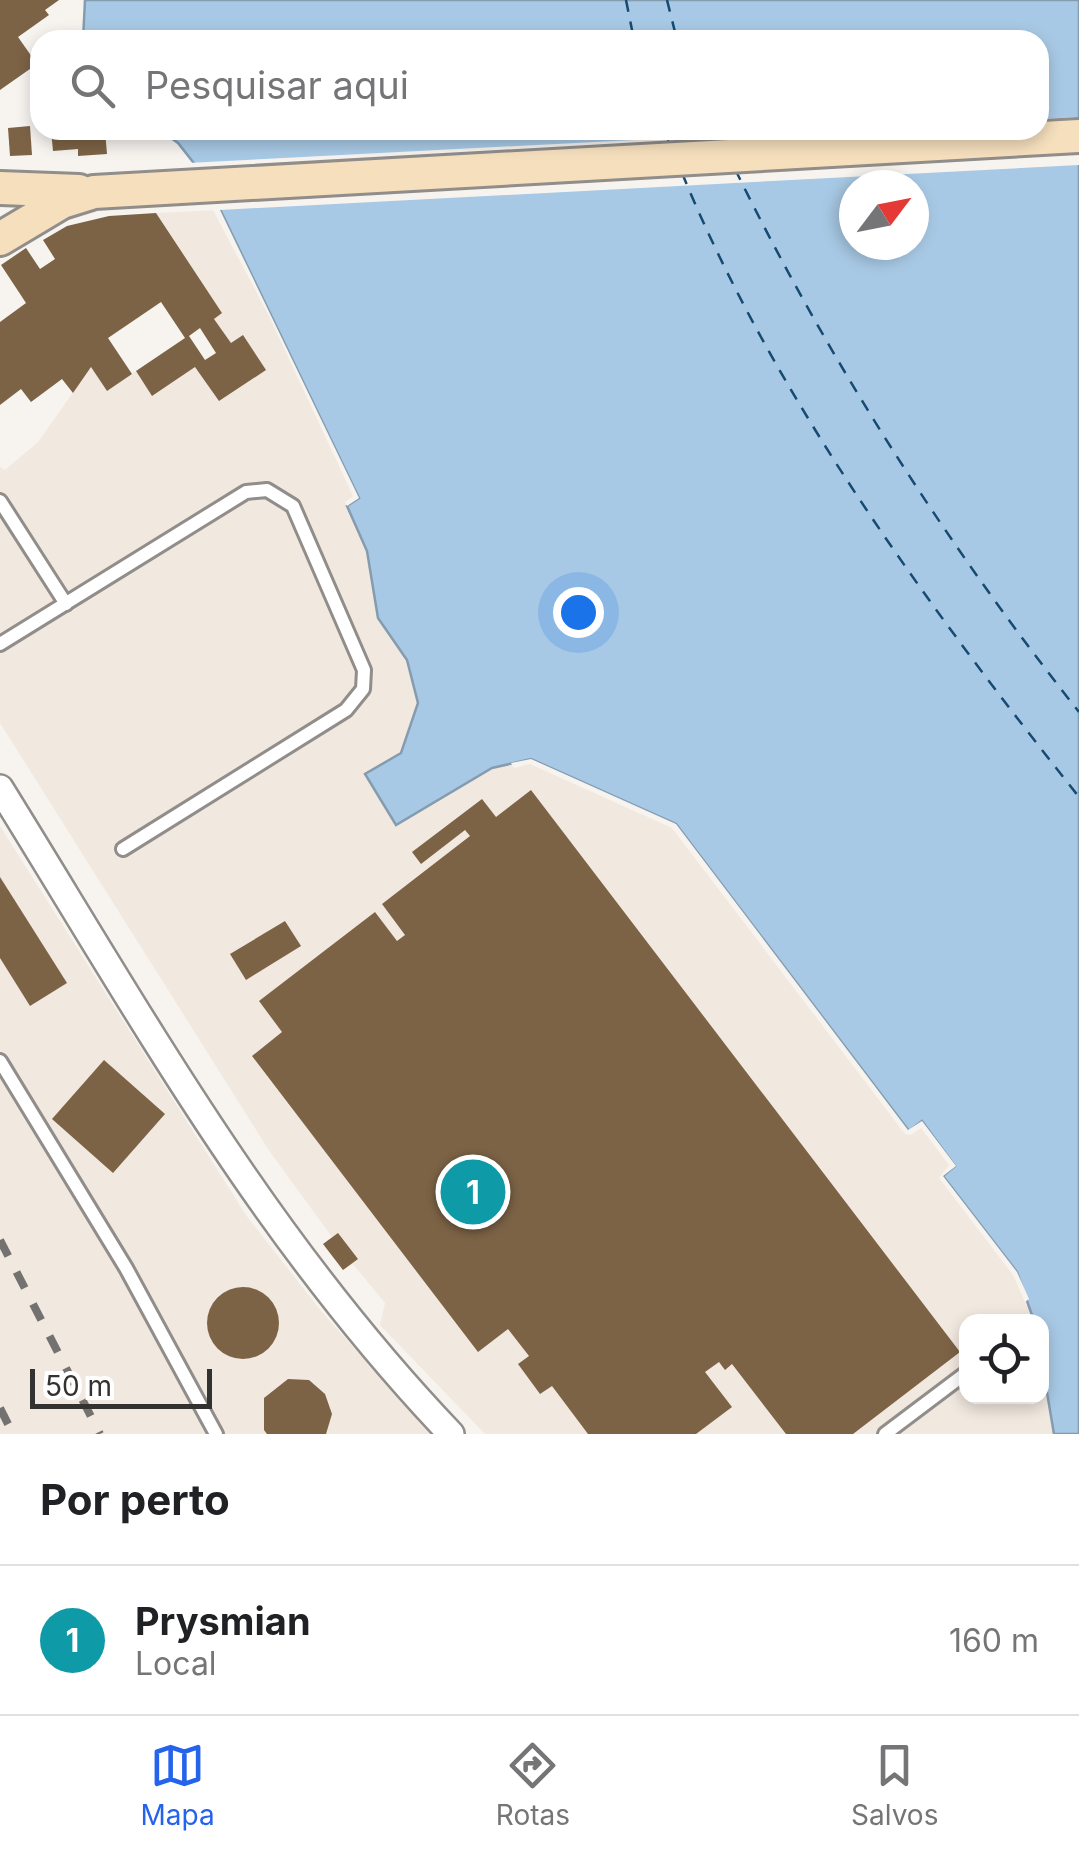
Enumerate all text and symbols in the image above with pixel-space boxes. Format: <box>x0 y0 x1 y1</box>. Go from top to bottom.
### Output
search box <box>30 30 1049 140</box>
icon: search <box>65 58 120 113</box>
text: Pesquisar aqui <box>145 62 409 108</box>
north arrow <box>839 170 929 260</box>
your location <box>553 587 604 638</box>
pin: 1 <box>440 1154 506 1230</box>
map controls <box>959 1314 1049 1404</box>
button: locate <box>959 1314 1049 1404</box>
scale bar <box>30 1364 212 1408</box>
text: 50 m <box>45 1369 112 1403</box>
text: Por perto <box>40 1474 230 1525</box>
text: Prysmian <box>135 1598 311 1644</box>
text: 1 <box>66 1621 79 1660</box>
text: 160 m <box>949 1621 1039 1660</box>
text: Local <box>135 1644 217 1683</box>
tab: Mapa <box>141 1738 215 1832</box>
tab: Rotas <box>496 1738 570 1832</box>
tab: Salvos <box>851 1738 938 1832</box>

